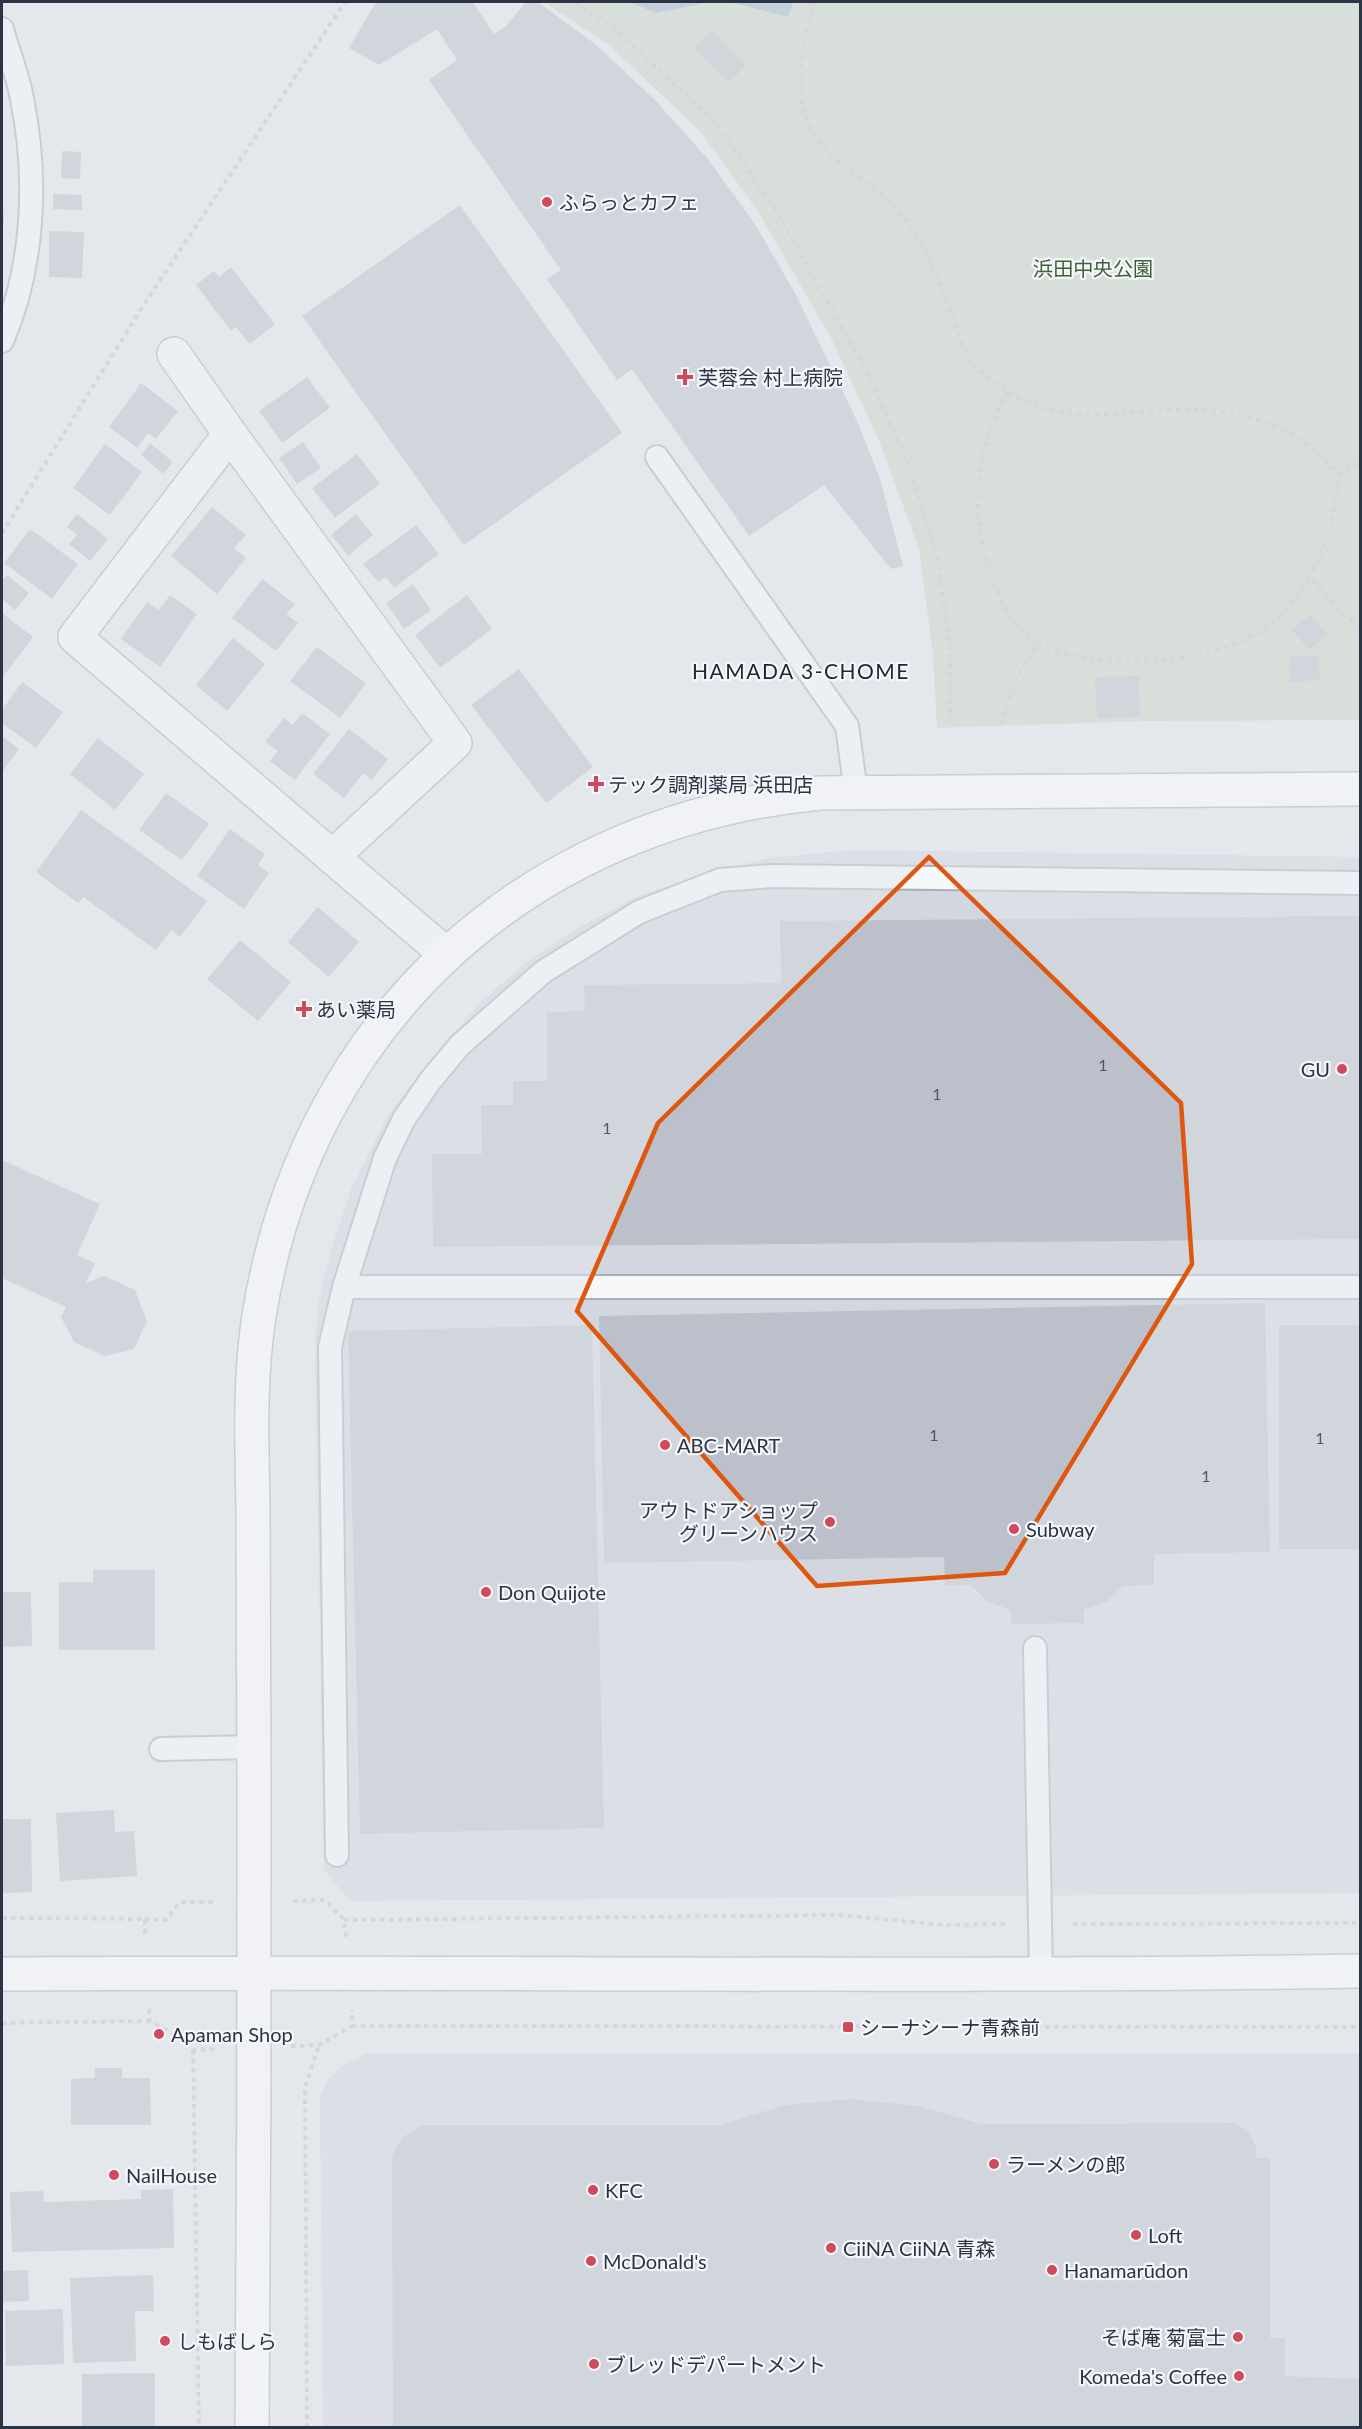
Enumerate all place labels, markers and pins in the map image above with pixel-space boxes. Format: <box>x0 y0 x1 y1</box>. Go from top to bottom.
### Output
place label: ふらっとカフェ <box>559 190 699 214</box>
marker: ふらっとカフェ <box>540 195 554 209</box>
place label: 芙蓉会 村上病院 <box>698 365 843 389</box>
marker: 芙蓉会 村上病院 <box>676 368 694 386</box>
place label: テック調剤薬局 浜田店 <box>608 772 813 796</box>
marker: テック調剤薬局 浜田店 <box>589 777 603 791</box>
place label: あい薬局 <box>316 997 396 1021</box>
marker: あい薬局 <box>297 1002 311 1016</box>
place label: GU <box>1301 1057 1330 1081</box>
marker: GU <box>1335 1062 1349 1076</box>
place label: ABC-MART <box>677 1433 780 1457</box>
marker: ABC-MART <box>658 1438 672 1452</box>
place label: アウトドアショップ グリーンハウス <box>639 1498 818 1545</box>
marker: アウトドアショップ グリーンハウス <box>823 1515 837 1529</box>
place label: Subway <box>1026 1517 1095 1541</box>
marker: Subway <box>1007 1522 1021 1536</box>
place label: Don Quijote <box>498 1580 606 1604</box>
marker: Don Quijote <box>479 1585 493 1599</box>
place label: シーナシーナ青森前 <box>860 2015 1040 2039</box>
marker: シーナシーナ青森前 <box>841 2020 855 2034</box>
place label: Apaman Shop <box>171 2022 293 2046</box>
marker: Apaman Shop <box>152 2027 166 2041</box>
place label: ラーメンの郎 <box>1006 2152 1125 2176</box>
marker: ラーメンの郎 <box>987 2157 1001 2171</box>
place label: NailHouse <box>126 2163 217 2187</box>
marker: NailHouse <box>107 2168 121 2182</box>
place label: KFC <box>605 2178 643 2202</box>
marker: KFC <box>586 2183 600 2197</box>
place label: Loft <box>1148 2223 1183 2247</box>
marker: Loft <box>1129 2228 1143 2242</box>
place label: CiiNA CiiNA 青森 <box>843 2236 995 2260</box>
marker: CiiNA CiiNA 青森 <box>824 2241 838 2255</box>
place label: McDonald's <box>603 2249 707 2273</box>
marker: McDonald's <box>584 2254 598 2268</box>
place label: Hanamarūdon <box>1064 2258 1189 2282</box>
marker: Hanamarūdon <box>1045 2263 1059 2277</box>
place label: そば庵 菊富士 <box>1101 2325 1226 2349</box>
place label: しもばしら <box>177 2329 277 2353</box>
marker: そば庵 菊富士 <box>1231 2330 1245 2344</box>
marker: しもばしら <box>158 2334 172 2348</box>
place label: ブレッドデパートメント <box>606 2352 826 2376</box>
marker: ブレッドデパートメント <box>587 2357 601 2371</box>
place label: Komeda's Coffee <box>1079 2364 1227 2388</box>
marker: Komeda's Coffee <box>1232 2369 1246 2383</box>

